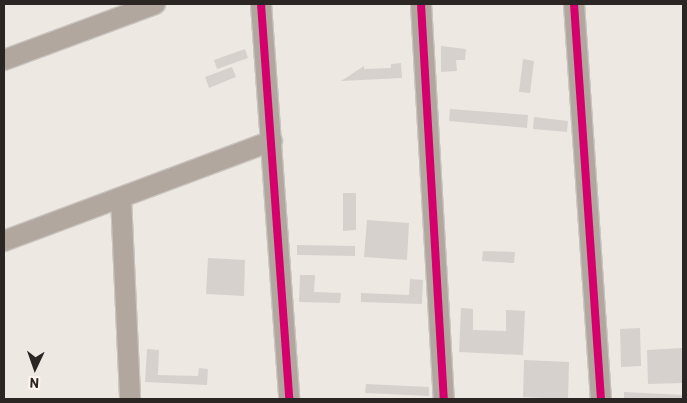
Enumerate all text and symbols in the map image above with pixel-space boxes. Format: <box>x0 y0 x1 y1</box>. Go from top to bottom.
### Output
north arrow <box>10 343 60 393</box>
text: N <box>29 375 39 392</box>

